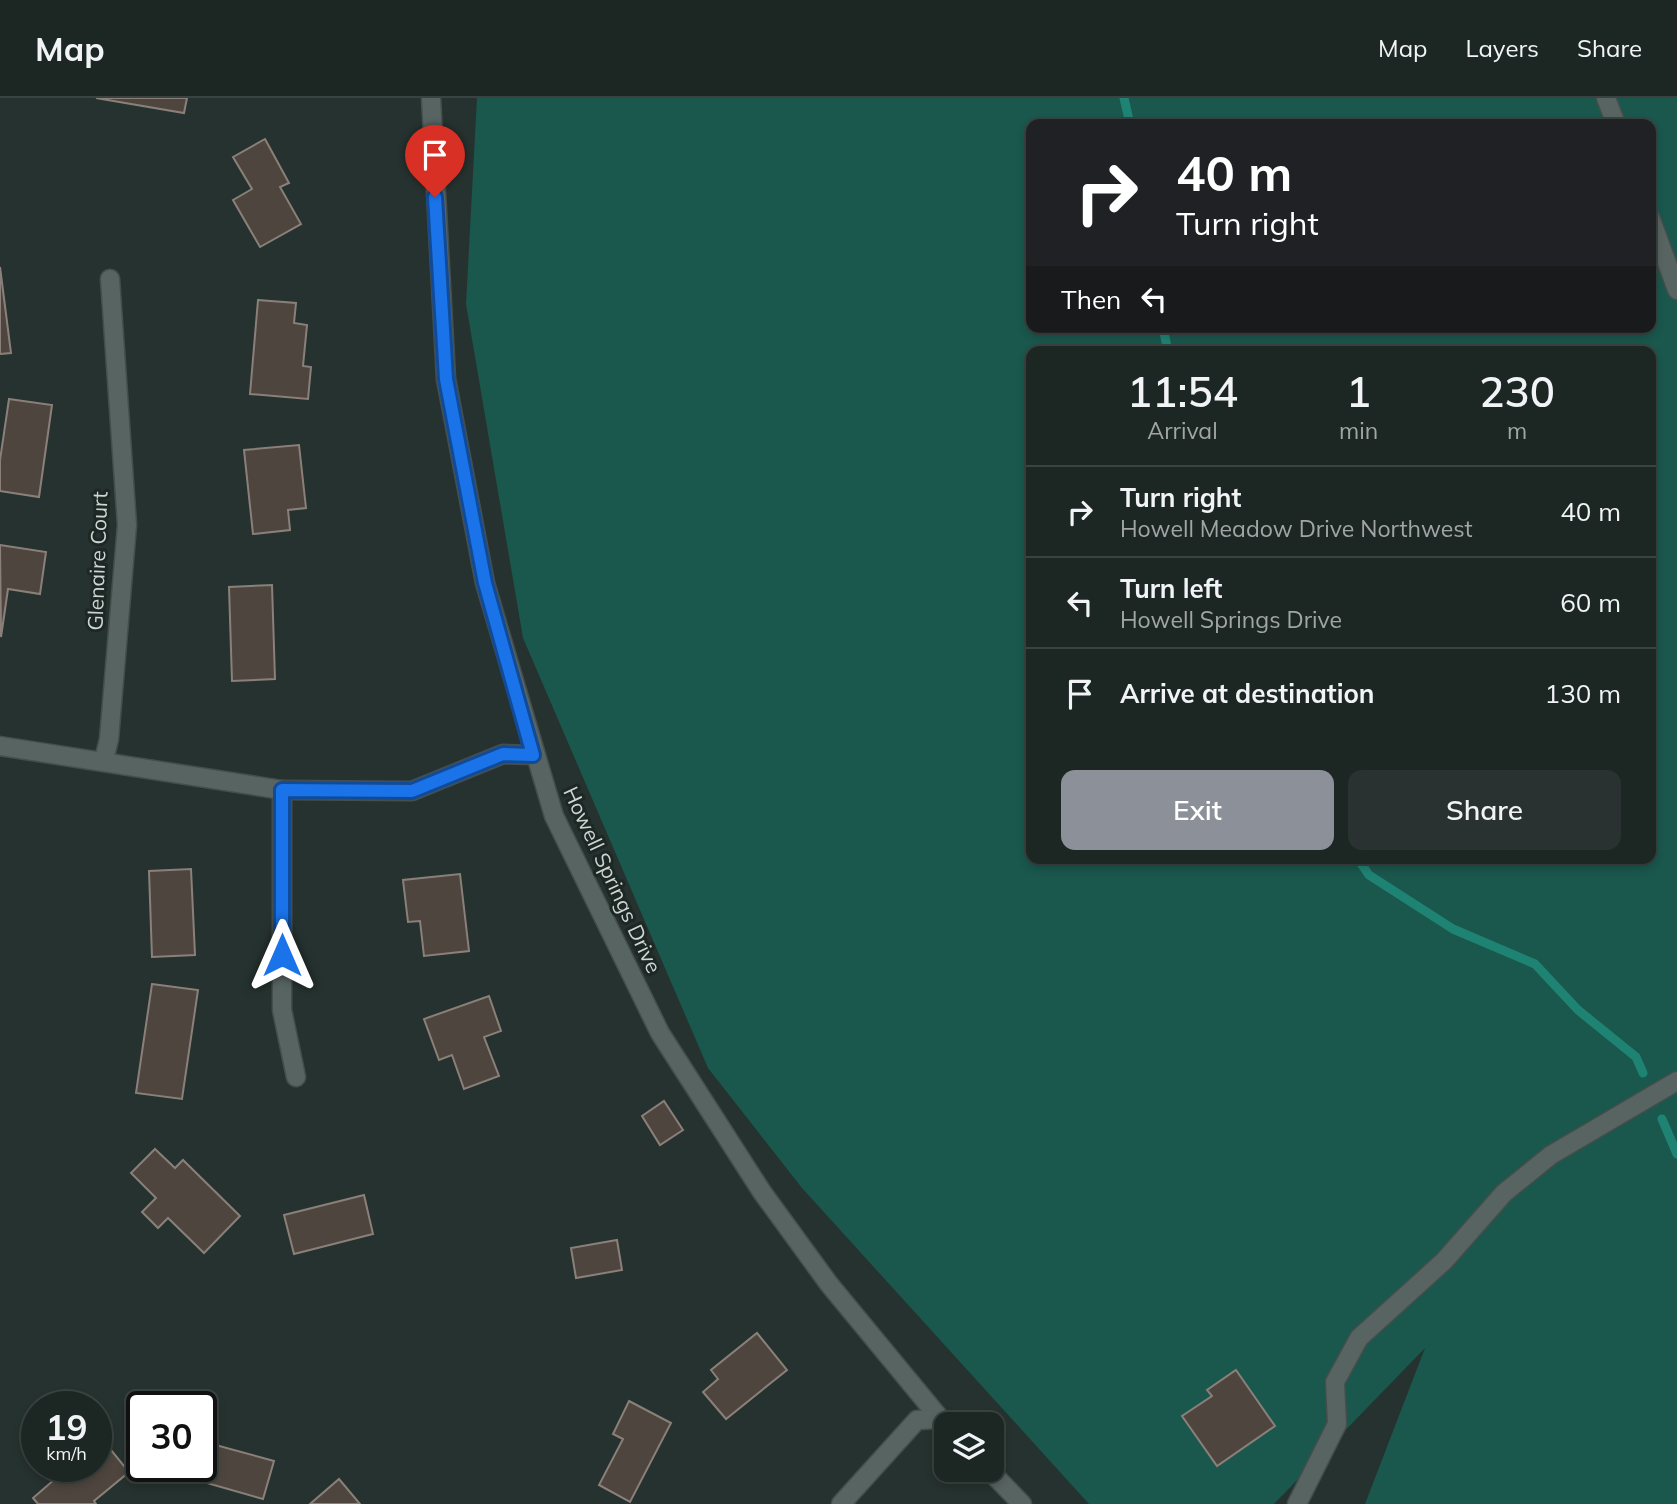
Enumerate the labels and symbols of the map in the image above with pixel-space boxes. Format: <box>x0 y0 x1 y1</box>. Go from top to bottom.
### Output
pin <box>405 125 465 197</box>
street label: Glenaire Court <box>82 491 112 631</box>
street label: Howell Springs Drive <box>558 782 668 977</box>
position arrow <box>245 918 319 992</box>
speed limit sign: 30 <box>126 1391 217 1482</box>

